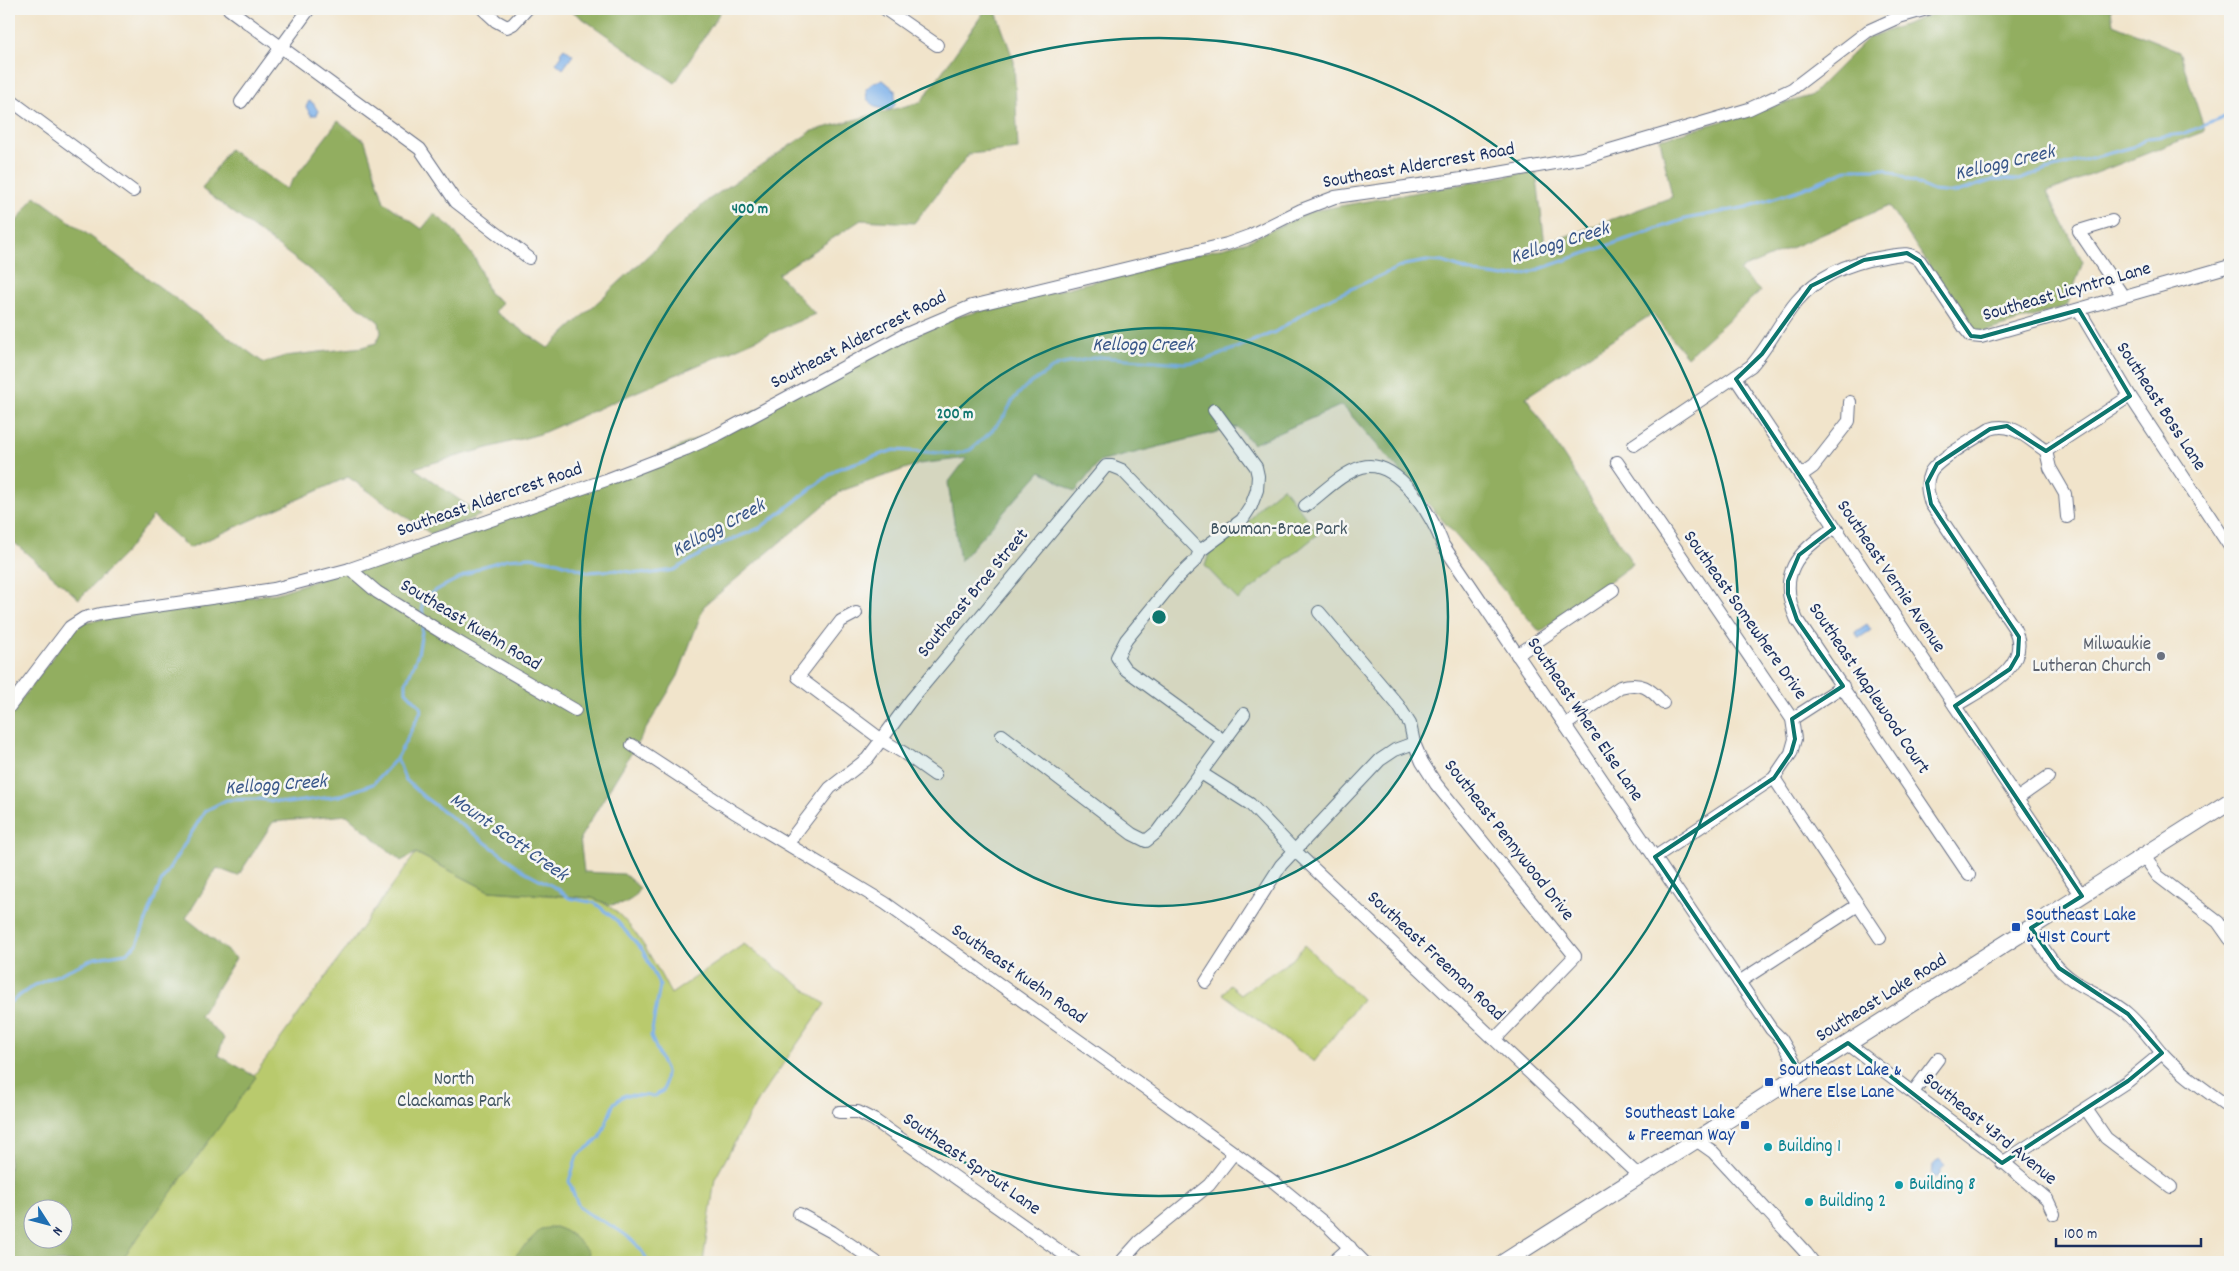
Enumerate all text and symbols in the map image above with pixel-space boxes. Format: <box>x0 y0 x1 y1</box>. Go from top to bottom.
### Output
street label: Southeast Aldercrest Road <box>1321 137 1517 197</box>
water label: Kellogg Creek <box>1952 139 2059 189</box>
text: 400 m <box>732 199 768 221</box>
water label: Kellogg Creek <box>1507 215 1614 272</box>
street label: Southeast Licyntra Lane <box>1980 256 2154 330</box>
street label: Southeast Aldercrest Road <box>766 285 952 397</box>
water label: Kellogg Creek <box>1092 332 1196 360</box>
street label: Southeast Boss Lane <box>2108 337 2212 477</box>
text: 200 m <box>937 404 973 426</box>
street label: Southeast Aldercrest Road <box>394 457 586 545</box>
water label: Kellogg Creek <box>668 492 772 565</box>
street label: Southeast Vernie Avenue <box>1829 495 1951 659</box>
park label: Bowman-Brae Park <box>1211 517 1348 544</box>
street label: Southeast Brae Street <box>912 524 1036 664</box>
street label: Southeast Somewhere Drive <box>1675 526 1813 706</box>
street label: Southeast Kuehn Road <box>394 573 546 679</box>
street label: Southeast Maplewood Court <box>1800 598 1936 780</box>
centre of rings <box>1150 608 1168 626</box>
place label: Milwaukie Lutheran Church <box>2032 632 2151 681</box>
street label: Southeast Where Else Lane <box>1519 633 1649 807</box>
marker: Milwaukie Lutheran Church <box>2155 650 2167 662</box>
street label: Southeast Pennywood Drive <box>1436 754 1580 928</box>
water label: Kellogg Creek <box>224 768 329 804</box>
water label: Mount Scott Creek <box>443 787 574 890</box>
street label: Southeast Freeman Road <box>1360 886 1510 1028</box>
place label: Southeast Lake & 41st Court <box>2026 903 2136 952</box>
street label: Southeast Kuehn Road <box>945 918 1091 1032</box>
marker: Southeast Lake & 41st Court <box>2010 921 2022 933</box>
street label: Southeast Lake Road <box>1811 948 1953 1050</box>
place label: Southeast Lake & Where Else Lane <box>1779 1058 1902 1107</box>
park label: North Clackamas Park <box>397 1067 511 1116</box>
street label: Southeast 43rd Avenue <box>1916 1067 2062 1193</box>
marker: Southeast Lake & Where Else Lane <box>1763 1076 1775 1088</box>
place label: Southeast Lake & Freeman Way <box>1625 1101 1735 1150</box>
street label: Southeast Sprout Lane <box>896 1107 1046 1223</box>
marker: Southeast Lake & Freeman Way <box>1739 1119 1751 1131</box>
place label: Building 1 <box>1778 1134 1841 1161</box>
marker: Building 1 <box>1762 1141 1774 1153</box>
place label: Building 8 <box>1909 1172 1976 1199</box>
marker: Building 8 <box>1893 1179 1905 1191</box>
place label: Building 2 <box>1819 1189 1886 1216</box>
marker: Building 2 <box>1803 1196 1815 1208</box>
north arrow <box>22 1198 72 1248</box>
scale bar <box>2056 1216 2202 1248</box>
text: N <box>47 1222 67 1239</box>
text: 100 m <box>2064 1224 2097 1246</box>

